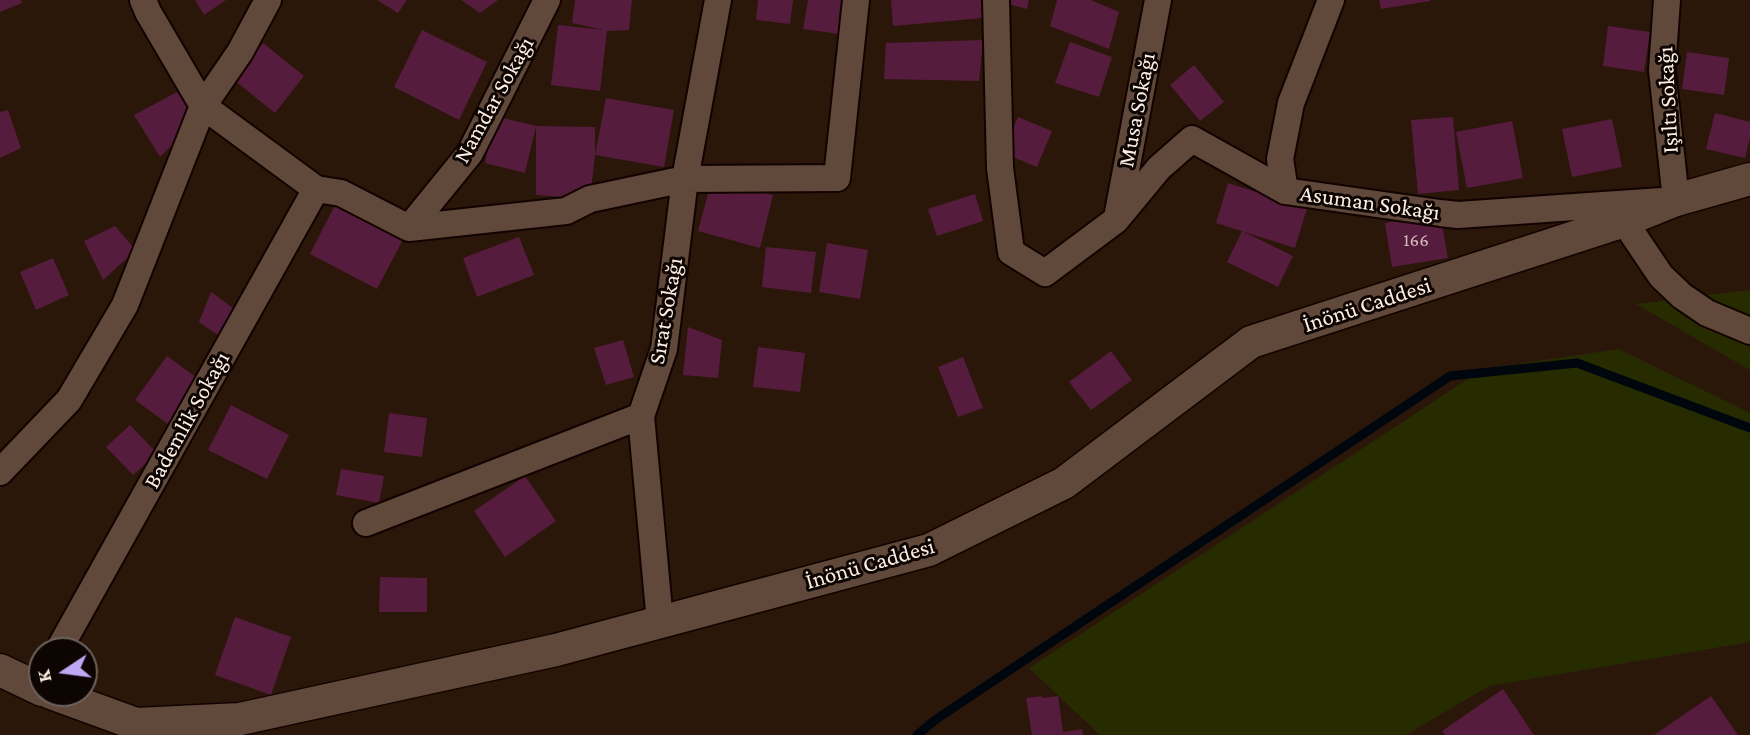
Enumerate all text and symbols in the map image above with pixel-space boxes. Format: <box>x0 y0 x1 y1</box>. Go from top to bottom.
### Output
street label: Namdar Sokağı <box>448 32 540 168</box>
street label: Işıltı Sokağı <box>1651 46 1685 154</box>
street label: Musa Sokağı <box>1112 50 1162 170</box>
street label: Asuman Sokağı <box>1298 180 1442 226</box>
house number: 166 <box>1403 229 1429 251</box>
street label: Sırat Sokağı <box>643 255 689 367</box>
street label: İnönü Caddesi <box>1299 271 1435 339</box>
street label: Bademlik Sokağı <box>138 347 236 493</box>
street label: İnönü Caddesi <box>802 532 938 596</box>
north arrow <box>28 637 98 707</box>
text: K <box>32 668 56 685</box>

